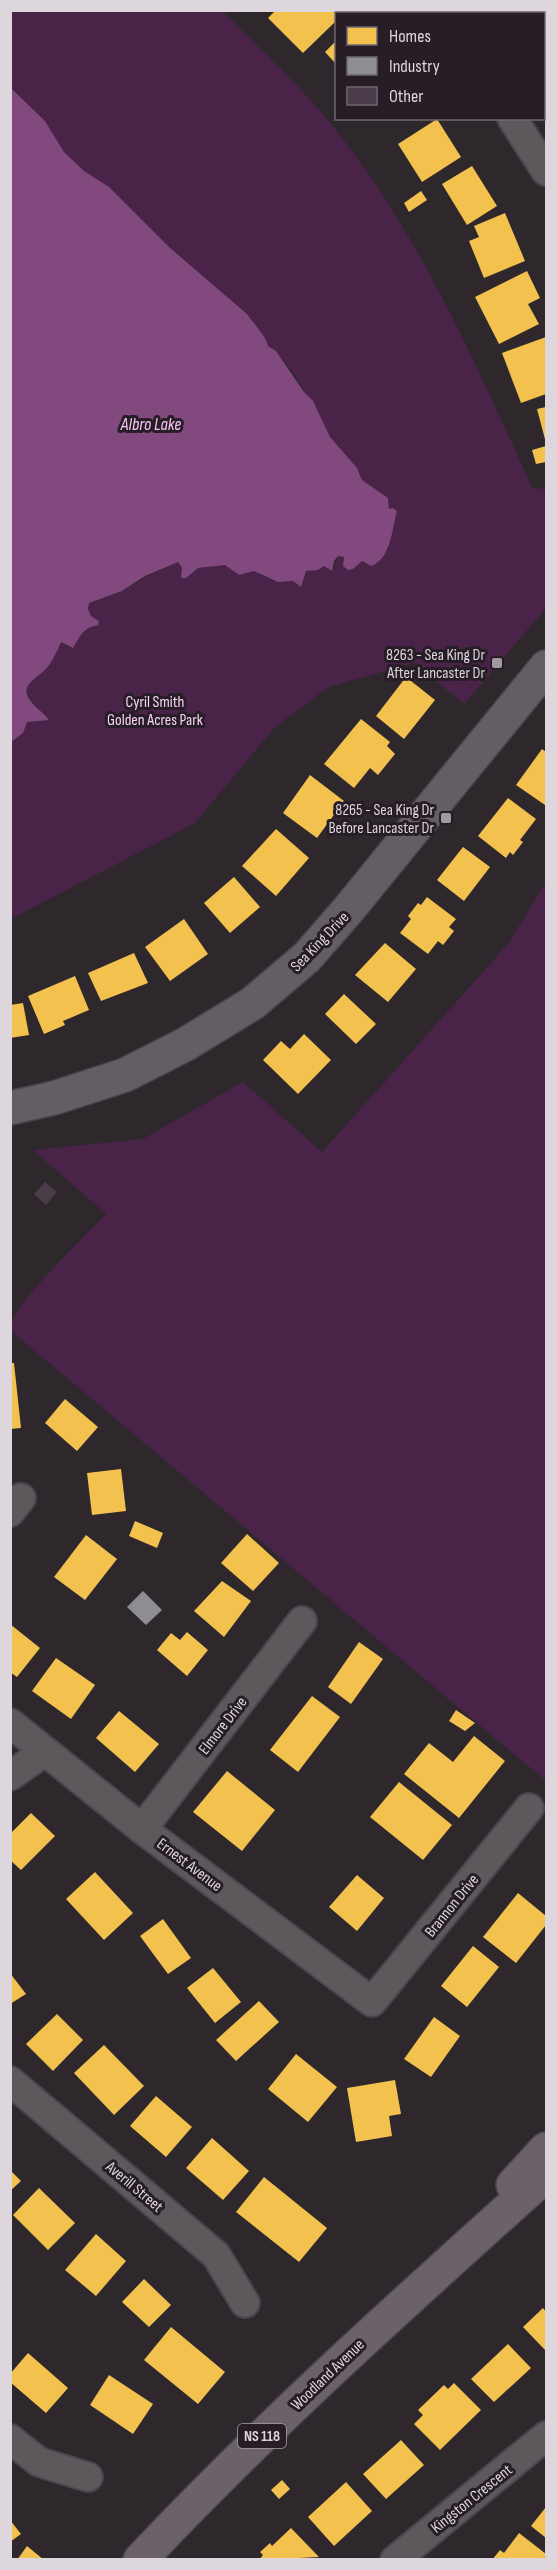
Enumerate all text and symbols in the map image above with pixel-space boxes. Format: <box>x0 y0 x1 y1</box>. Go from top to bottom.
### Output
legend <box>335 12 545 120</box>
text: Homes <box>389 26 431 47</box>
text: Industry <box>389 56 440 77</box>
text: Other <box>389 86 423 107</box>
water label: Albro Lake <box>120 414 181 435</box>
place label: 8263 - Sea King Dr After Lancaster Dr <box>386 646 485 683</box>
marker: 8263 - Sea King Dr After Lancaster Dr <box>490 656 504 670</box>
park label: Cyril Smith Golden Acres Park <box>107 693 203 730</box>
place label: 8265 - Sea King Dr Before Lancaster Dr <box>328 801 434 838</box>
marker: 8265 - Sea King Dr Before Lancaster Dr <box>439 811 453 825</box>
street label: Sea King Drive <box>287 908 353 976</box>
street label: Elmore Drive <box>195 1693 252 1758</box>
street label: Ernest Avenue <box>153 1835 225 1896</box>
street label: Brannon Drive <box>421 1871 483 1941</box>
street label: Averill Street <box>101 2157 167 2217</box>
street label: Woodland Avenue <box>287 2335 369 2415</box>
road number: NS 118 <box>238 2424 286 2448</box>
street label: Kingston Crescent <box>428 2461 516 2538</box>

